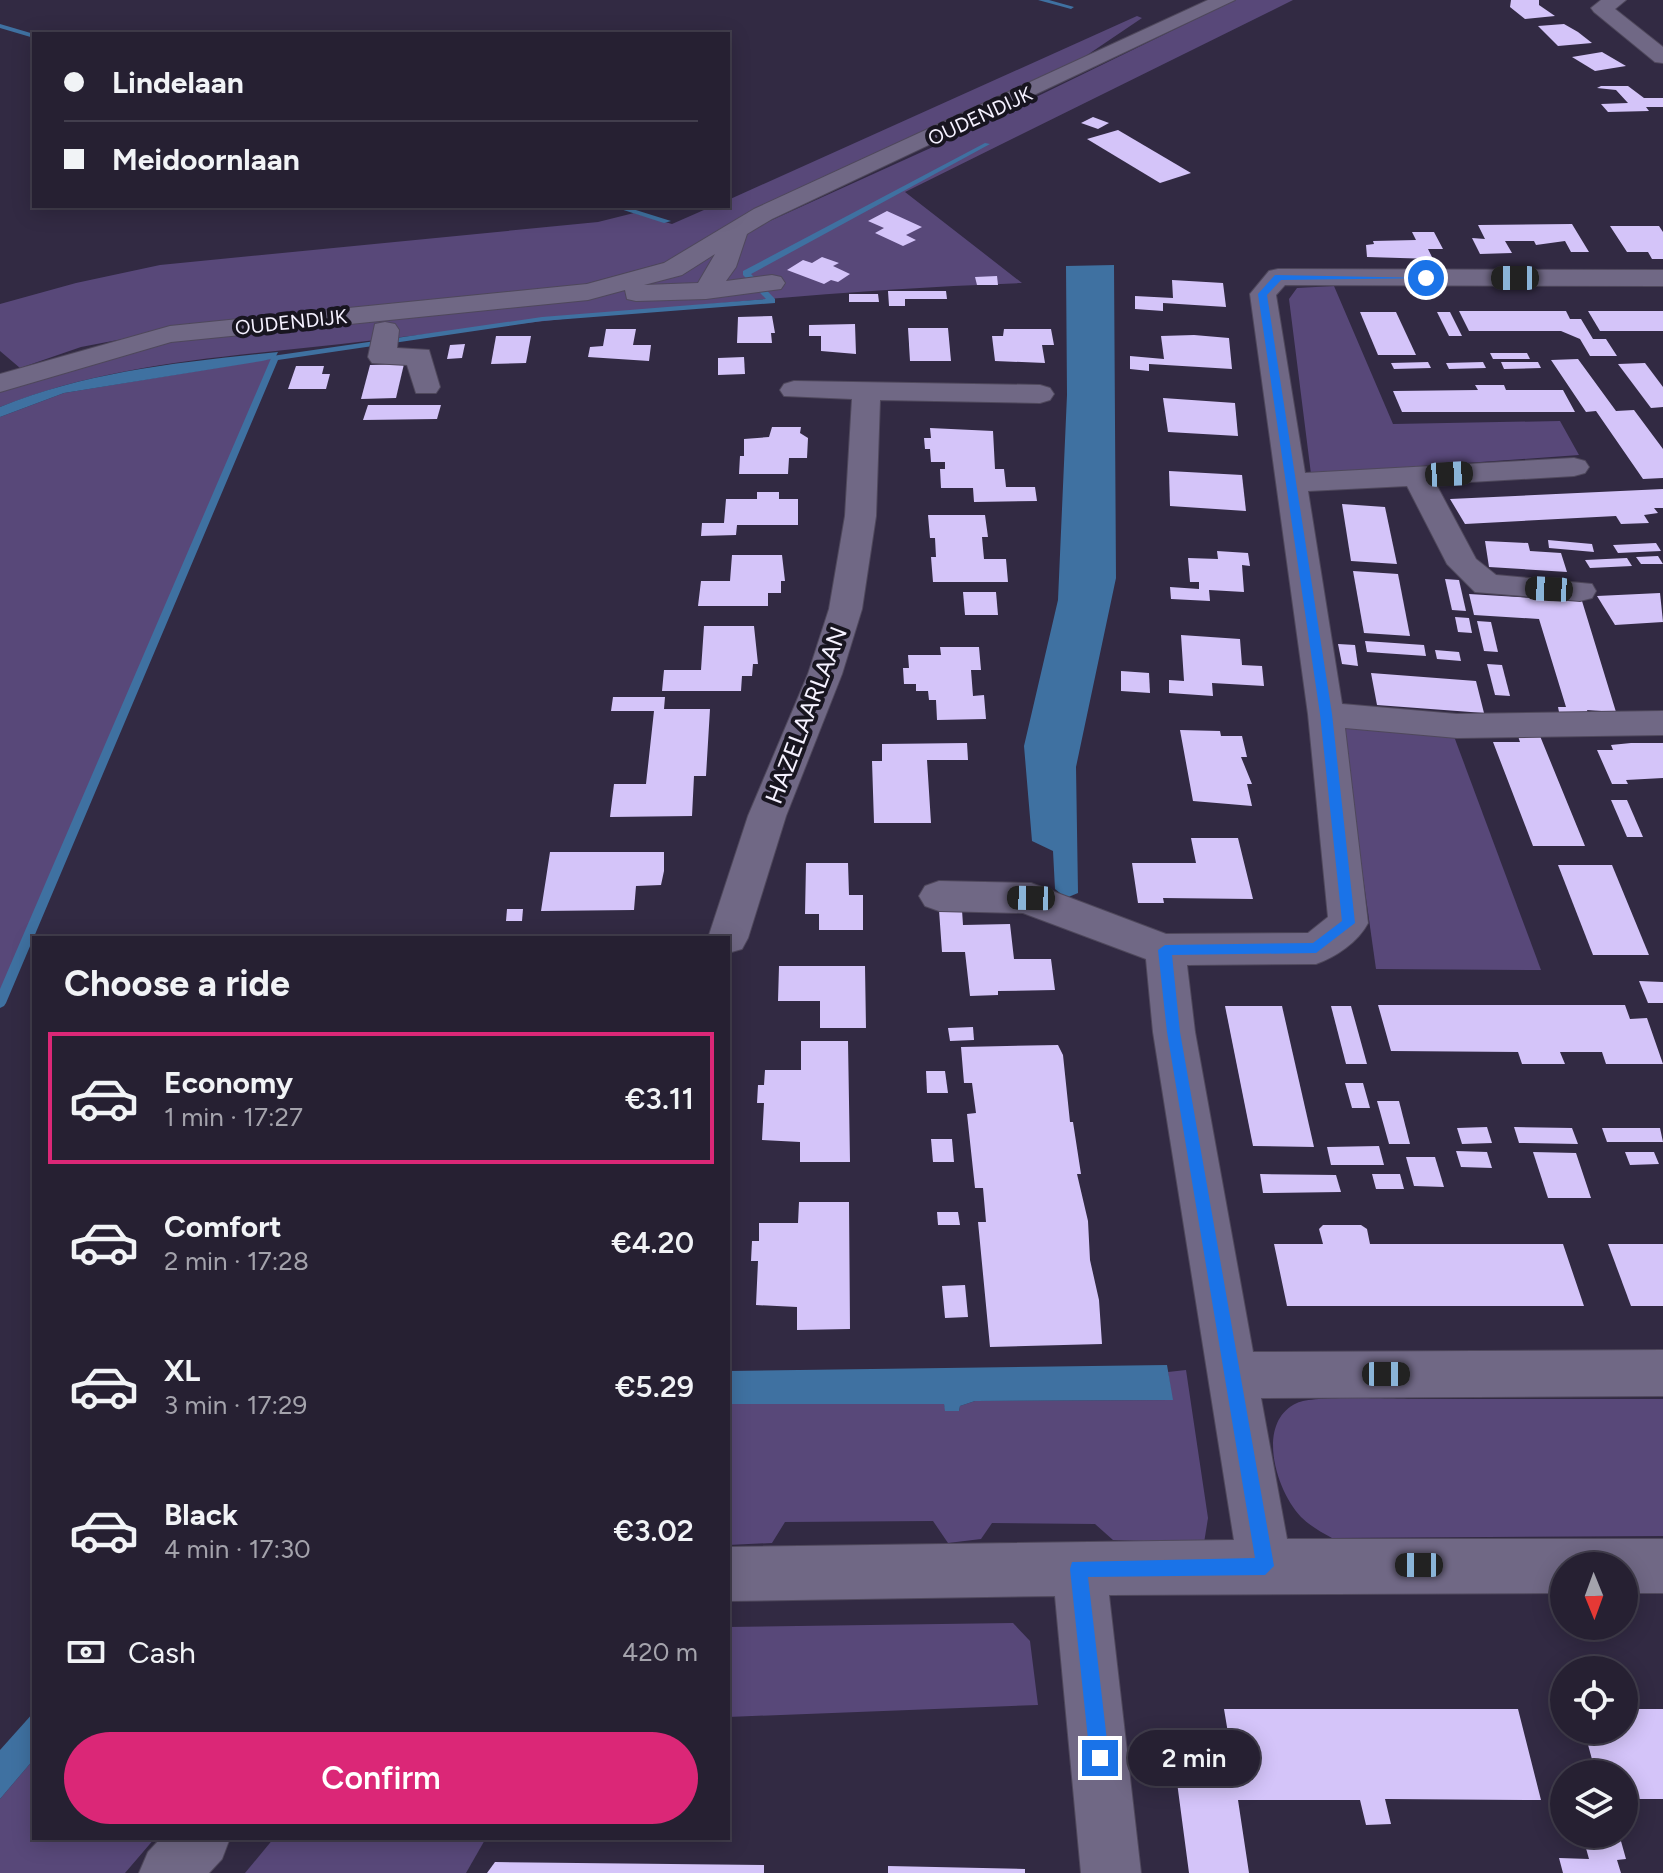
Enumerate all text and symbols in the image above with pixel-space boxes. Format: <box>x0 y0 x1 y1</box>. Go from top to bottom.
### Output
text: Lindelaan <box>112 64 244 101</box>
street label: OUDENDIJK <box>924 81 1037 151</box>
text: Meidoornlaan <box>112 141 300 178</box>
route start <box>1408 260 1444 296</box>
car <box>1491 266 1539 290</box>
street label: OUDENDIJK <box>234 304 349 340</box>
car <box>1424 461 1474 487</box>
car <box>1524 576 1574 602</box>
street label: HAZELAARLAAN <box>759 622 853 808</box>
car <box>1007 886 1055 910</box>
text: Choose a ride <box>64 962 290 1005</box>
icon: car <box>68 1062 140 1134</box>
text: Economy <box>164 1064 293 1101</box>
text: €3.11 <box>625 1080 694 1117</box>
text: 1 min · 17:27 <box>164 1101 303 1133</box>
icon: car <box>68 1206 140 1278</box>
text: Comfort <box>164 1208 282 1245</box>
text: €4.20 <box>611 1224 694 1261</box>
text: 2 min · 17:28 <box>164 1245 309 1277</box>
icon: car <box>68 1350 140 1422</box>
text: XL <box>164 1352 200 1389</box>
car <box>1362 1362 1410 1386</box>
text: €5.29 <box>615 1368 694 1405</box>
text: 3 min · 17:29 <box>164 1389 307 1421</box>
icon: car <box>68 1494 140 1566</box>
text: Black <box>164 1496 238 1533</box>
text: €3.02 <box>614 1512 694 1549</box>
text: 4 min · 17:30 <box>164 1533 311 1565</box>
north arrow <box>1550 1552 1638 1640</box>
map controls <box>1550 1552 1638 1848</box>
car <box>1395 1553 1443 1577</box>
icon: cash <box>64 1630 108 1674</box>
text: Cash <box>128 1634 196 1671</box>
text: 420 m <box>622 1636 698 1668</box>
button: locate <box>1550 1656 1638 1744</box>
callout: 2 min <box>1128 1730 1260 1786</box>
button: Confirm <box>64 1732 698 1824</box>
route end <box>1082 1740 1118 1776</box>
text: 2 min <box>1162 1742 1226 1774</box>
button: layers <box>1550 1760 1638 1848</box>

